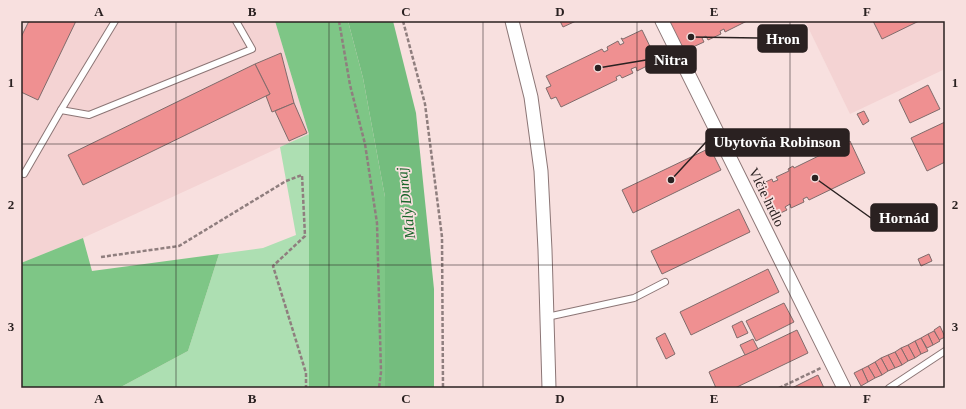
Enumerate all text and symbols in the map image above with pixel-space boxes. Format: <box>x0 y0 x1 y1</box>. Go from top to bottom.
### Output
text: A <box>94 4 104 19</box>
text: B <box>248 4 257 19</box>
text: C <box>401 4 411 19</box>
text: D <box>555 4 565 19</box>
text: E <box>710 4 718 19</box>
text: F <box>863 4 871 19</box>
callout: Hron <box>758 25 807 52</box>
text: Hron <box>766 31 801 47</box>
callout: Nitra <box>646 46 696 73</box>
text: Nitra <box>654 52 689 68</box>
text: 1 <box>8 75 14 90</box>
text: 1 <box>952 75 958 90</box>
callout: Ubytovňa Robinson <box>706 129 849 156</box>
text: Ubytovňa Robinson <box>713 134 841 150</box>
street label: Vlčie hrdlo <box>746 165 787 229</box>
water label: Malý Dunaj <box>394 166 418 241</box>
text: 2 <box>8 197 14 212</box>
text: 2 <box>952 197 958 212</box>
callout: Hornád <box>871 204 937 231</box>
text: Hornád <box>879 210 930 226</box>
text: 3 <box>8 319 15 334</box>
text: 3 <box>952 319 959 334</box>
text: A <box>94 391 104 406</box>
text: B <box>248 391 257 406</box>
text: C <box>401 391 411 406</box>
text: D <box>555 391 565 406</box>
text: E <box>710 391 718 406</box>
text: F <box>863 391 871 406</box>

